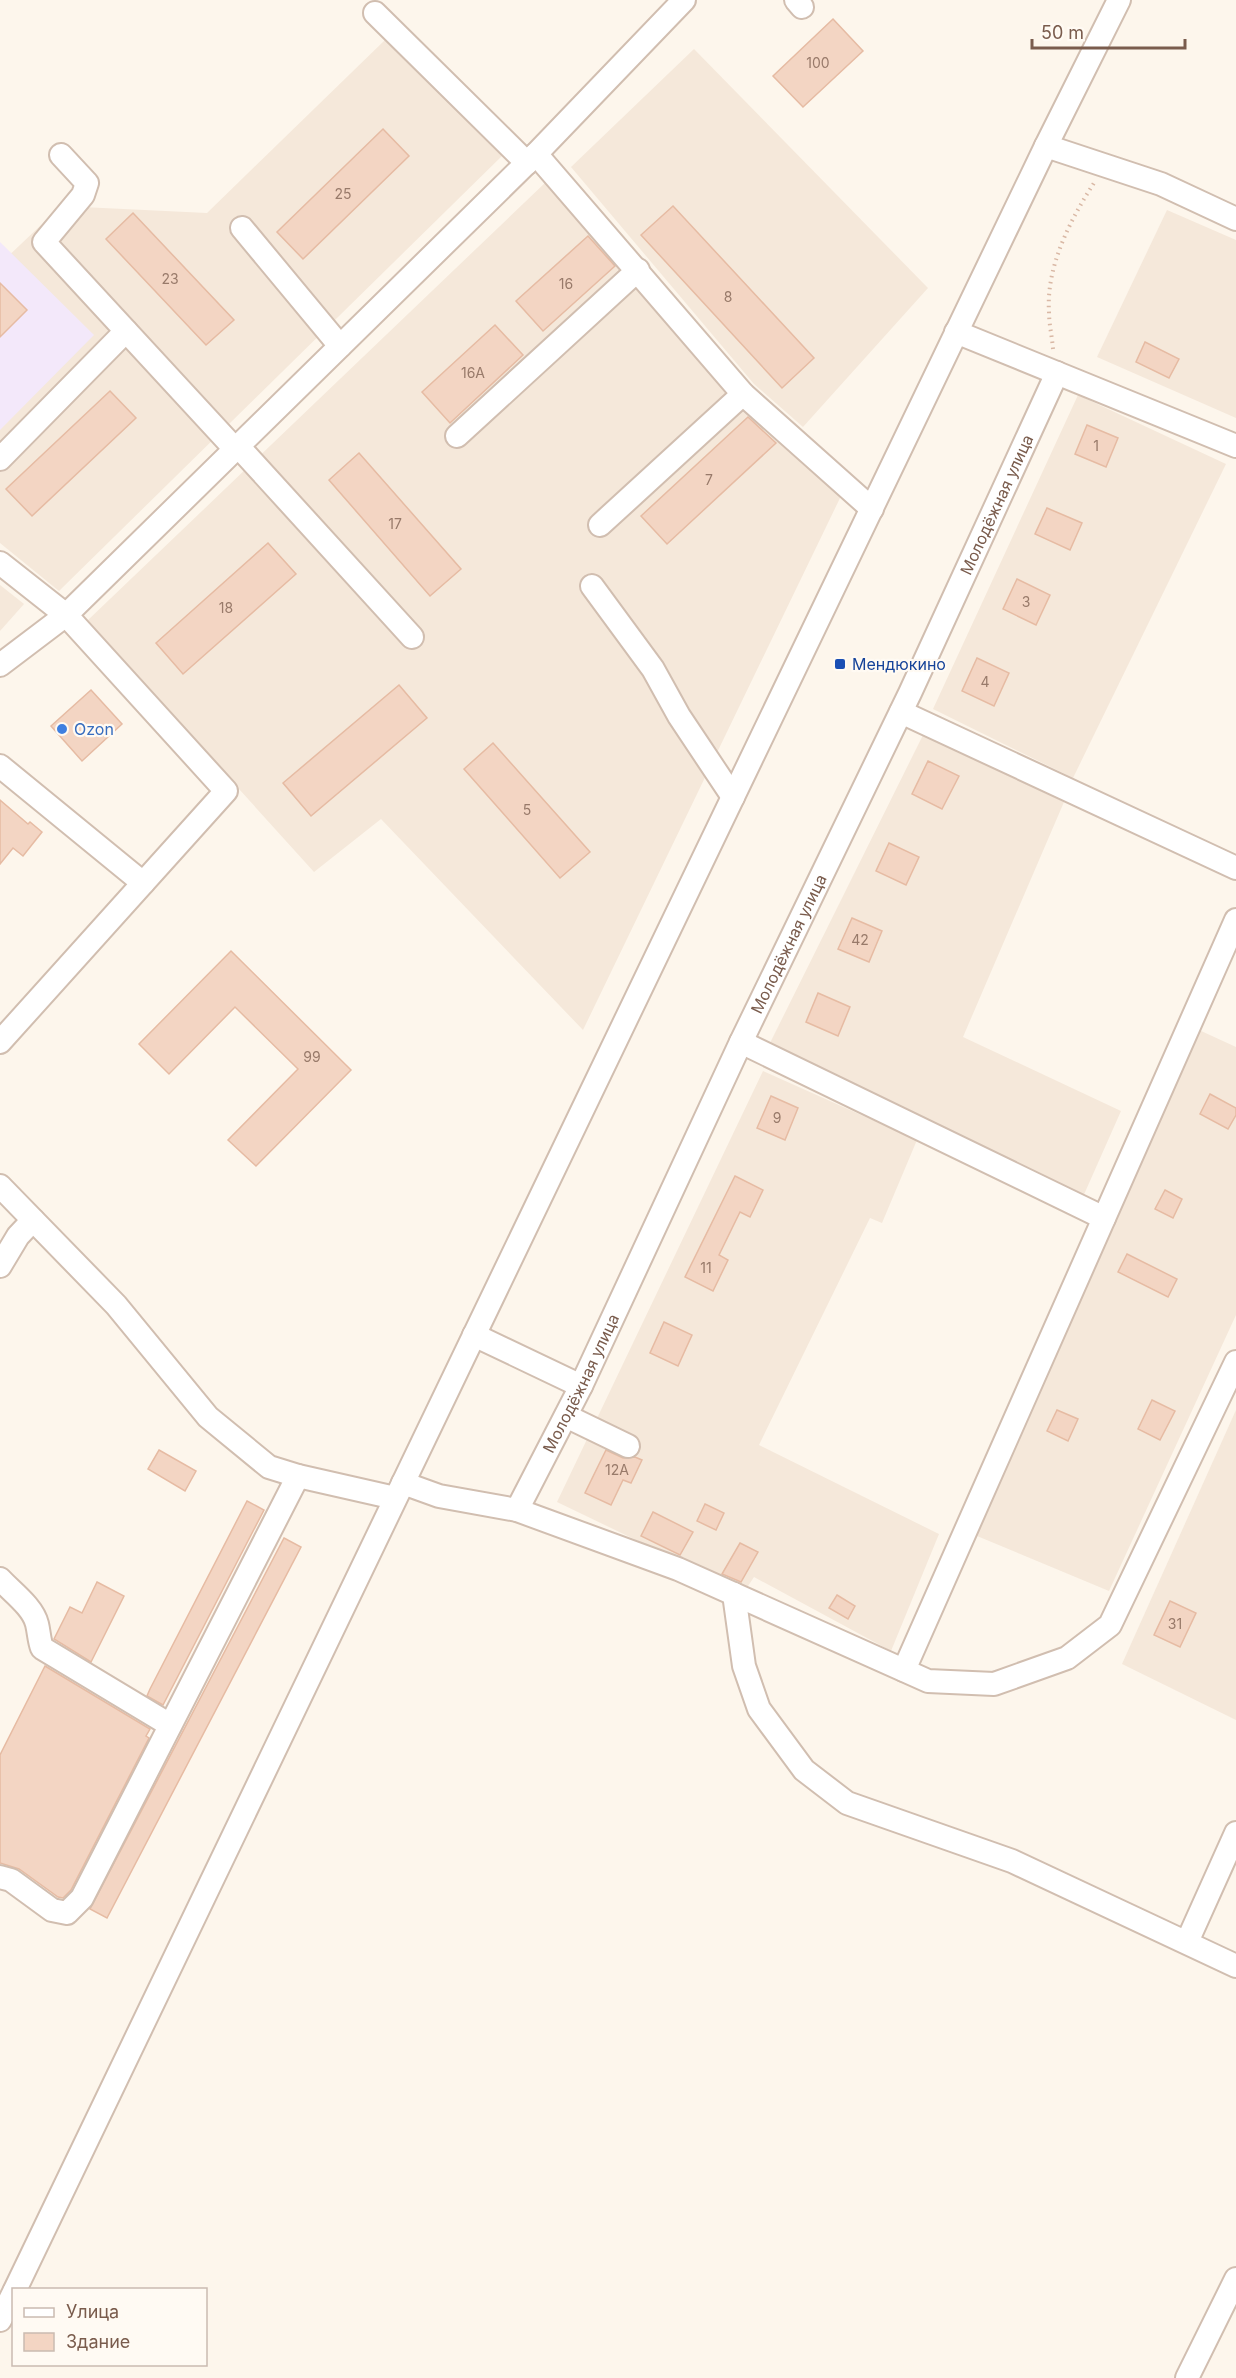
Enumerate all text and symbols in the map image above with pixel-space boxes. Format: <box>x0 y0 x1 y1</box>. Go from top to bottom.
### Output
scale bar <box>1032 12 1185 50</box>
text: 50 m <box>1041 22 1084 43</box>
house number: 100 <box>806 54 830 71</box>
house number: 25 <box>334 185 352 202</box>
house number: 23 <box>161 270 179 287</box>
house number: 16 <box>559 275 573 292</box>
house number: 8 <box>724 288 732 305</box>
house number: 16А <box>461 364 485 381</box>
street label: Молодёжная улица <box>956 431 1037 578</box>
house number: 1 <box>1093 437 1099 454</box>
house number: 7 <box>705 471 713 488</box>
house number: 17 <box>388 515 402 532</box>
house number: 3 <box>1022 593 1030 610</box>
house number: 18 <box>219 599 233 616</box>
place label: Мендюкино <box>852 654 946 674</box>
marker: Мендюкино <box>833 657 847 671</box>
house number: 4 <box>980 673 990 690</box>
place label: Ozon <box>74 719 114 739</box>
marker: Ozon <box>55 722 69 736</box>
house number: 5 <box>523 801 531 818</box>
street label: Молодёжная улица <box>746 871 831 1017</box>
house number: 42 <box>851 931 869 948</box>
house number: 99 <box>303 1048 321 1065</box>
house number: 9 <box>773 1109 781 1126</box>
house number: 11 <box>700 1259 712 1276</box>
street label: Молодёжная улица <box>538 1311 623 1456</box>
house number: 12А <box>605 1461 629 1478</box>
house number: 31 <box>1168 1615 1182 1632</box>
legend <box>12 2288 207 2366</box>
text: Улица <box>66 2301 119 2322</box>
text: Здание <box>66 2331 130 2352</box>

